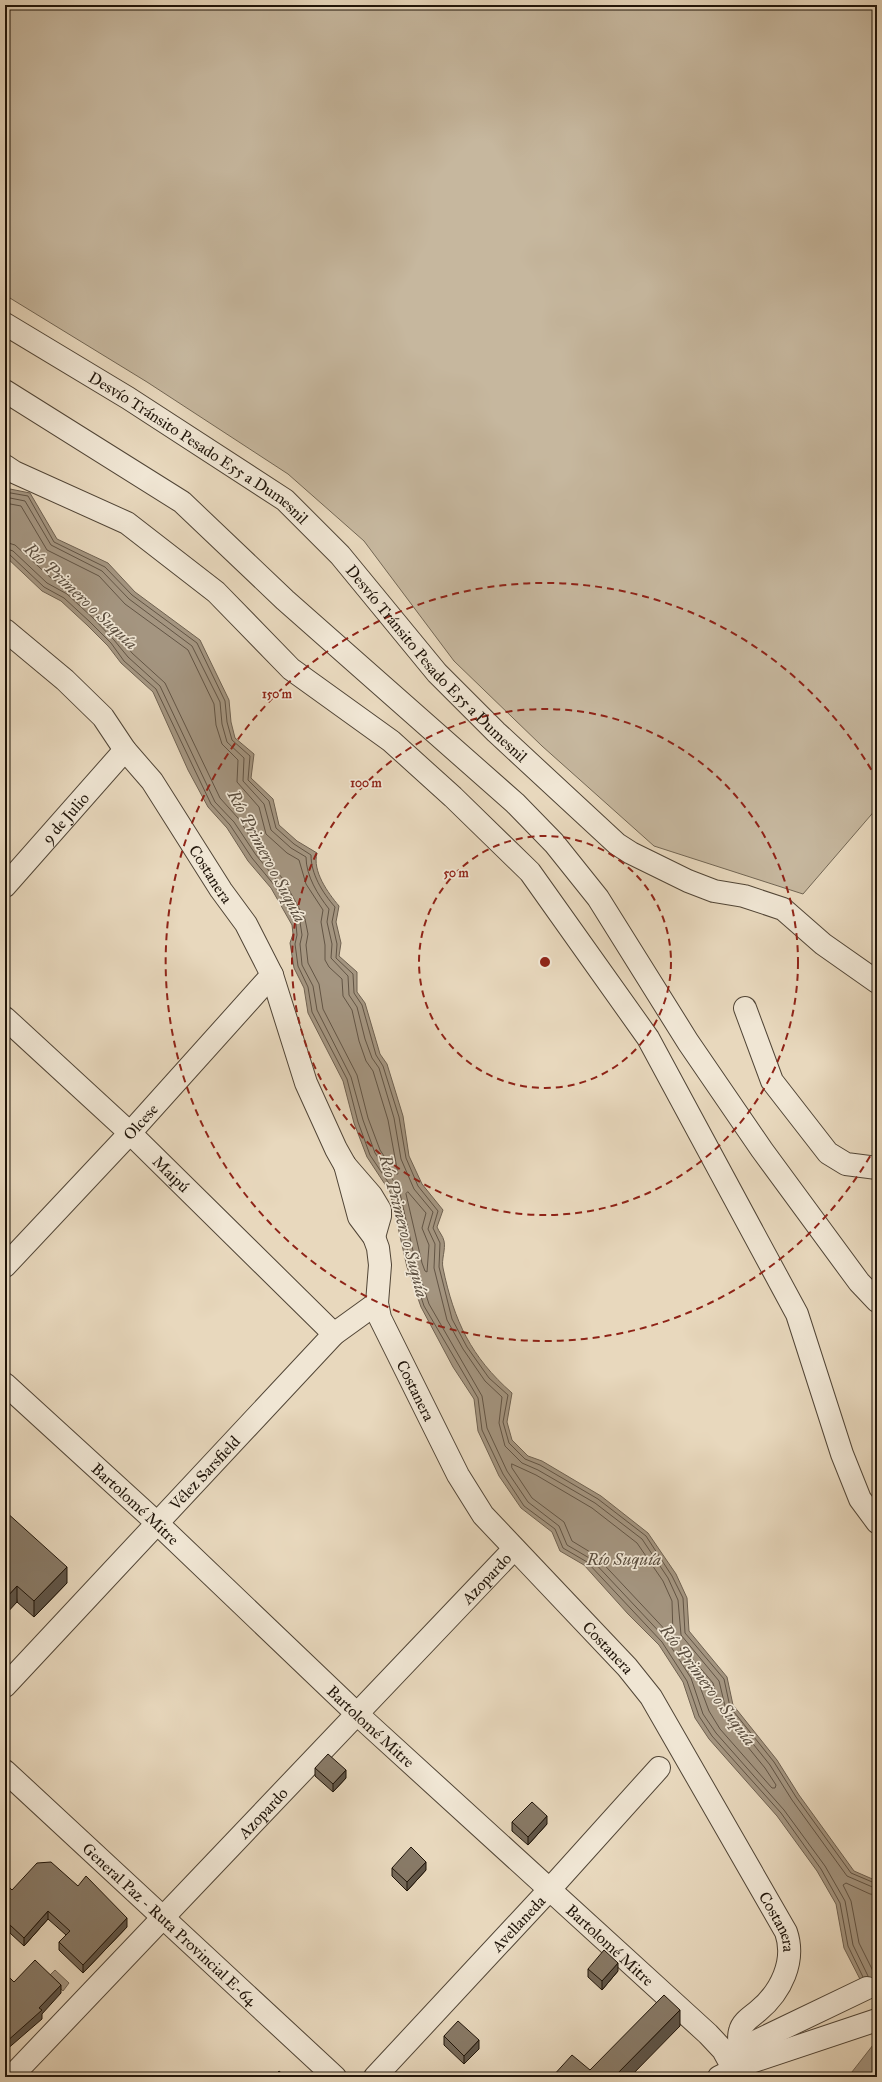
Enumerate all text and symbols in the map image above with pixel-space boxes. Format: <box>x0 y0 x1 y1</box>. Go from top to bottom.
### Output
street label: Desvío Tránsito Pesado E55 a Dumesnil <box>85 368 313 528</box>
water label: Río Primero o Suquía <box>19 538 142 654</box>
street label: Desvío Tránsito Pesado E55 a Dumesnil <box>342 561 532 767</box>
text: 150 m <box>262 687 293 701</box>
text: 100 m <box>350 776 383 790</box>
water label: Río Primero o Suquía <box>222 786 310 926</box>
street label: 9 de Julio <box>38 789 93 848</box>
street label: Costanera <box>185 842 237 907</box>
text: 50 m <box>443 866 470 880</box>
centre of rings <box>538 955 552 969</box>
street label: Olcese <box>119 1099 162 1144</box>
water label: Río Primero o Suquía <box>374 1151 433 1300</box>
street label: Maipú <box>149 1152 194 1197</box>
street label: Costanera <box>392 1357 439 1424</box>
street label: Vélez Sarsfield <box>165 1432 244 1515</box>
street label: Bartolomé Mitre <box>88 1459 183 1549</box>
street label: Azopardo <box>457 1549 515 1609</box>
water label: Río Suquía <box>586 1549 661 1570</box>
street label: Costanera <box>579 1617 638 1678</box>
water label: Río Primero o Suquía <box>654 1620 760 1750</box>
street label: Bartolomé Mitre <box>323 1682 418 1772</box>
street label: Azopardo <box>234 1784 292 1843</box>
street label: General Paz - Ruta Provincial E-64 <box>78 1839 262 2011</box>
street label: Costanera <box>755 1888 798 1953</box>
street label: Avellaneda <box>487 1891 549 1956</box>
street label: Bartolomé Mitre <box>562 1900 658 1990</box>

